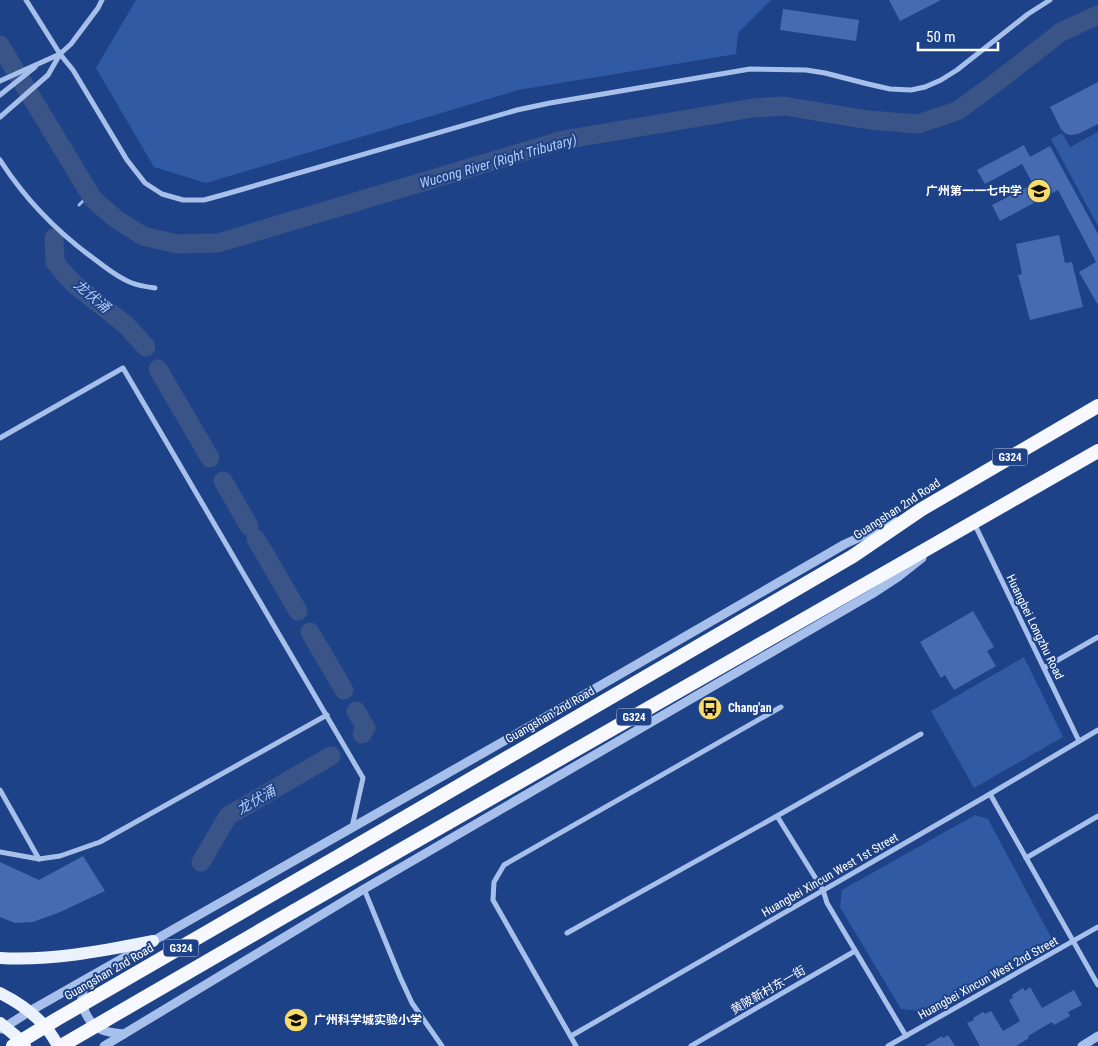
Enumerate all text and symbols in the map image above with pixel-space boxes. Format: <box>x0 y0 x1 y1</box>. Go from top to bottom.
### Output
scale bar <box>918 20 998 52</box>
text: 50 m <box>926 28 956 46</box>
water label: Wucong River (Right Tributary) <box>418 131 579 192</box>
school or university icon: 广州第一一七中学 <box>1026 178 1052 204</box>
place label: 广州第一一七中学 <box>926 184 1022 198</box>
water label: 龙伏涌 <box>71 276 115 317</box>
road number: G324 <box>992 448 1028 466</box>
street label: Guangshan 2nd Road <box>851 476 943 542</box>
street label: Huangbei Longzhu Road <box>1004 572 1067 682</box>
street label: Guangshan 2nd Road <box>503 684 597 746</box>
bus stop icon: Chang'an <box>697 695 723 721</box>
place label: Chang'an <box>728 701 772 715</box>
road number: G324 <box>616 709 652 726</box>
water label: 龙伏涌 <box>234 782 280 817</box>
street label: Huangbei Xincun West 1st Street <box>759 830 901 920</box>
street label: Huangbei Xincun West 2nd Street <box>916 933 1061 1022</box>
road number: G324 <box>164 940 198 956</box>
street label: Guangshan 2nd Road <box>62 941 156 1003</box>
street label: 黄陂新村东一街 <box>728 963 808 1017</box>
school or university icon: 广州科学城实验小学 <box>283 1007 309 1033</box>
place label: 广州科学城实验小学 <box>314 1013 422 1027</box>

